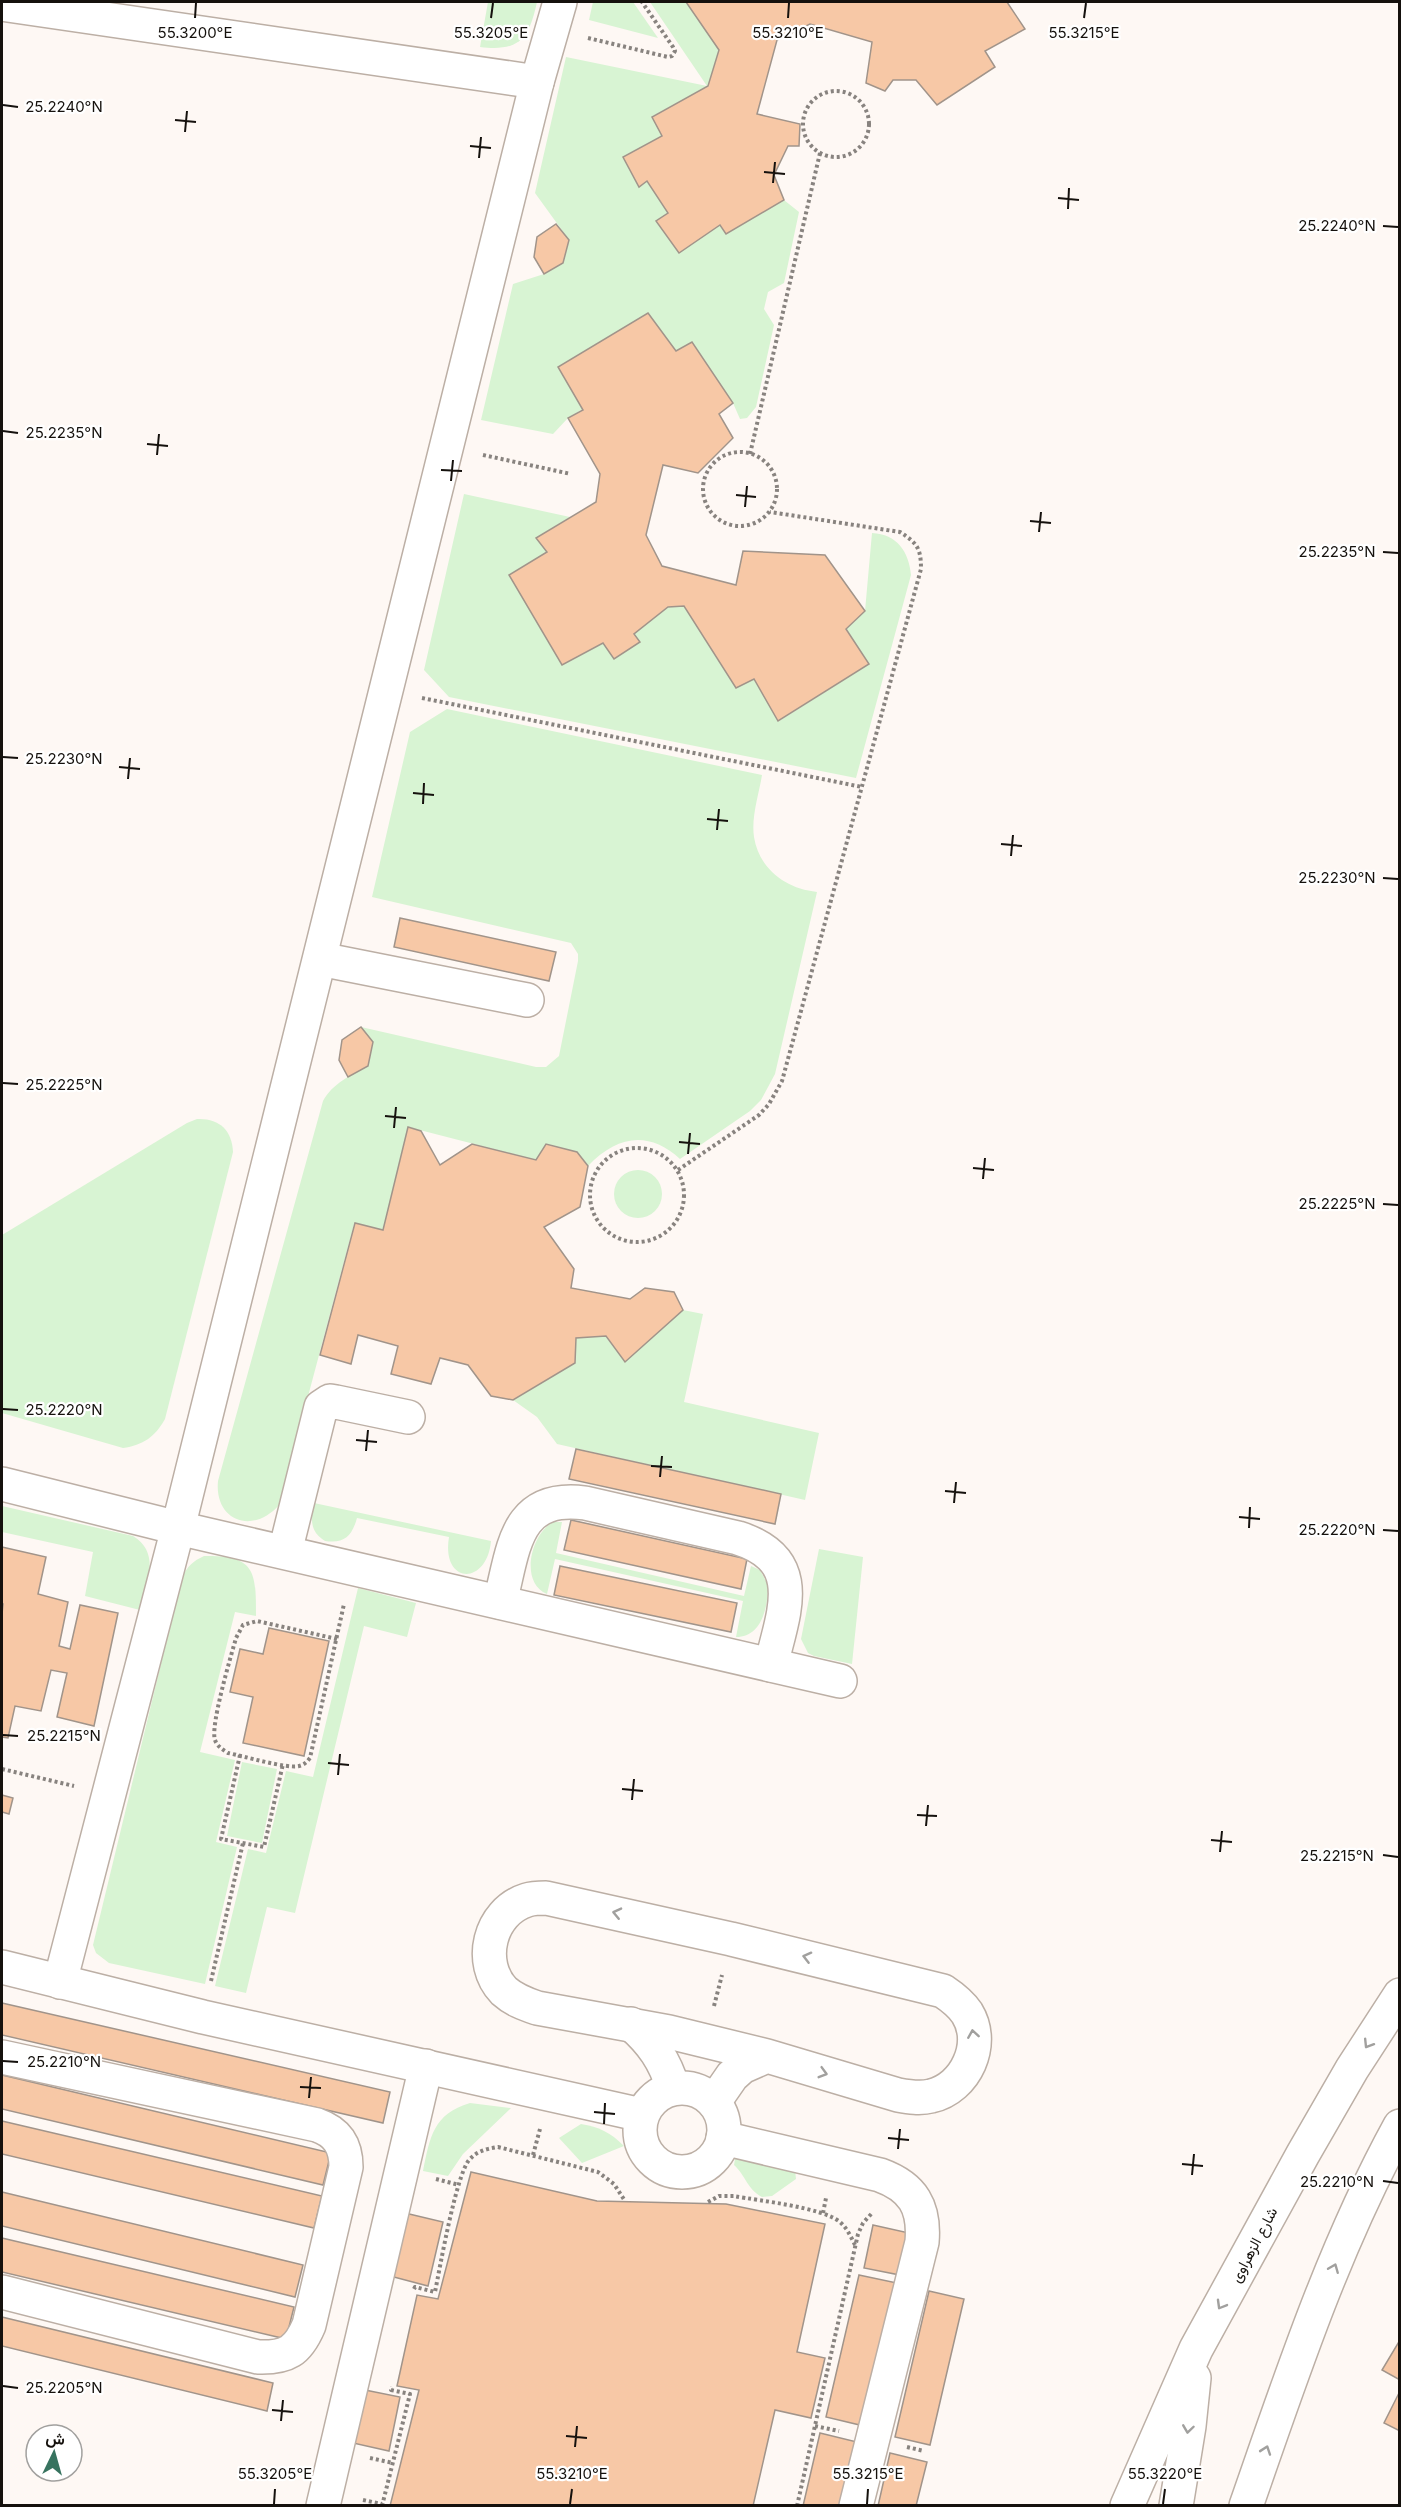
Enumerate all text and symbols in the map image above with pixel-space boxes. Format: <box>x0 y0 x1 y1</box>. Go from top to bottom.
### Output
text: 55.3200°E <box>158 23 232 42</box>
text: 55.3205°E <box>454 23 528 42</box>
text: 55.3210°E <box>752 23 824 42</box>
text: 55.3215°E <box>1048 23 1120 42</box>
text: 25.2240°N <box>25 97 103 116</box>
text: 25.2240°N <box>1298 216 1376 235</box>
text: 25.2235°N <box>26 423 103 442</box>
text: 25.2235°N <box>1299 542 1376 561</box>
text: 25.2230°N <box>25 749 103 768</box>
text: 25.2230°N <box>1298 868 1376 887</box>
text: 25.2225°N <box>26 1075 102 1094</box>
text: 25.2225°N <box>1299 1194 1375 1213</box>
text: 25.2220°N <box>25 1400 103 1419</box>
text: 25.2220°N <box>1298 1520 1376 1539</box>
text: 25.2215°N <box>27 1726 101 1745</box>
text: 25.2215°N <box>1300 1846 1374 1865</box>
one-way arrow <box>612 1907 622 1920</box>
one-way arrow <box>802 1951 812 1964</box>
one-way arrow <box>967 2029 979 2038</box>
one-way arrow <box>1364 2038 1376 2048</box>
text: 25.2210°N <box>27 2052 101 2071</box>
one-way arrow <box>817 2066 828 2078</box>
text: 25.2210°N <box>1300 2172 1374 2191</box>
street label: شارع الزهراوى <box>1226 2204 1283 2287</box>
one-way arrow <box>1327 2263 1339 2274</box>
one-way arrow <box>1217 2299 1229 2310</box>
text: 25.2205°N <box>25 2378 103 2397</box>
north arrow <box>24 2423 84 2483</box>
one-way arrow <box>1183 2424 1195 2433</box>
text: ش <box>45 2427 66 2449</box>
one-way arrow <box>1258 2445 1271 2456</box>
text: 55.3205°E <box>238 2464 312 2483</box>
text: 55.3210°E <box>536 2464 608 2483</box>
text: 55.3215°E <box>832 2464 904 2483</box>
text: 55.3220°E <box>1128 2464 1202 2483</box>

